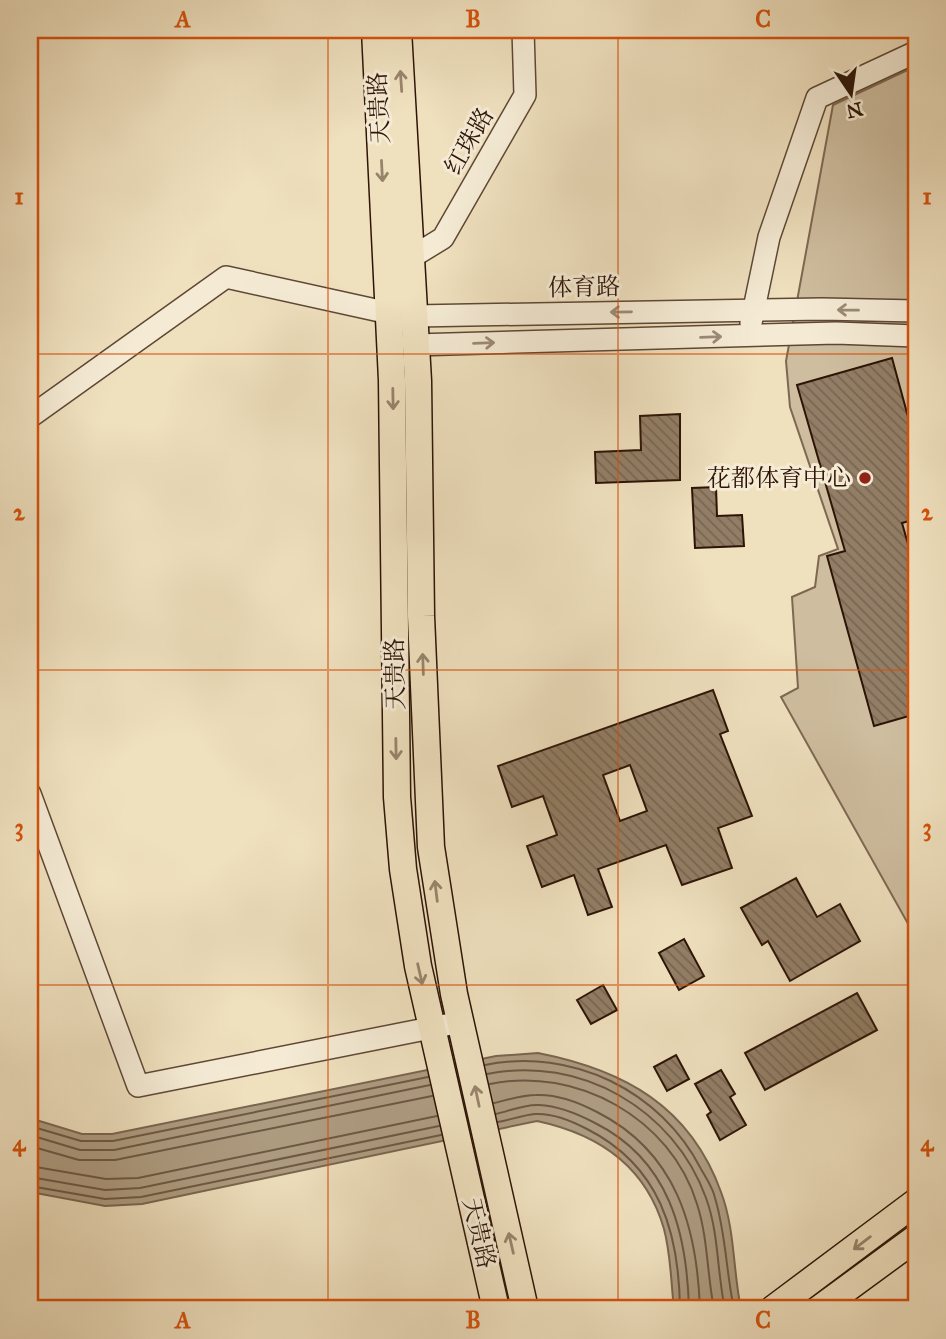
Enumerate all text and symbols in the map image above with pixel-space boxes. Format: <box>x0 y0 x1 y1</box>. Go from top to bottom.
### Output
text: A <box>173 5 191 33</box>
text: B <box>465 5 481 33</box>
text: C <box>755 5 771 33</box>
north arrow <box>816 60 886 130</box>
street label: 天贵路 <box>362 71 396 145</box>
one-way arrow <box>394 71 407 93</box>
text: N <box>844 97 865 123</box>
street label: 红珠路 <box>438 102 500 180</box>
one-way arrow <box>376 160 389 183</box>
text: 1 <box>14 182 24 210</box>
text: 1 <box>922 182 932 210</box>
street label: 体育路 <box>548 271 620 303</box>
one-way arrow <box>837 303 860 316</box>
one-way arrow <box>609 306 632 319</box>
one-way arrow <box>699 330 722 343</box>
one-way arrow <box>472 336 495 349</box>
one-way arrow <box>386 387 399 410</box>
place label: 花都体育中心 <box>707 463 851 493</box>
marker: 花都体育中心 <box>857 470 873 486</box>
text: 2 <box>13 498 25 526</box>
text: 2 <box>921 498 933 526</box>
street label: 天贵路 <box>379 638 411 710</box>
one-way arrow <box>416 653 429 676</box>
one-way arrow <box>390 737 403 760</box>
text: 3 <box>14 813 24 842</box>
text: 3 <box>922 813 932 842</box>
one-way arrow <box>430 880 443 903</box>
one-way arrow <box>414 963 427 985</box>
one-way arrow <box>470 1085 484 1108</box>
text: 4 <box>13 1129 27 1157</box>
text: 4 <box>921 1129 935 1157</box>
street label: 天贵路 <box>456 1195 502 1271</box>
one-way arrow <box>504 1232 517 1254</box>
one-way arrow <box>852 1235 871 1250</box>
text: A <box>173 1306 191 1334</box>
text: B <box>465 1306 481 1334</box>
text: C <box>755 1306 771 1334</box>

